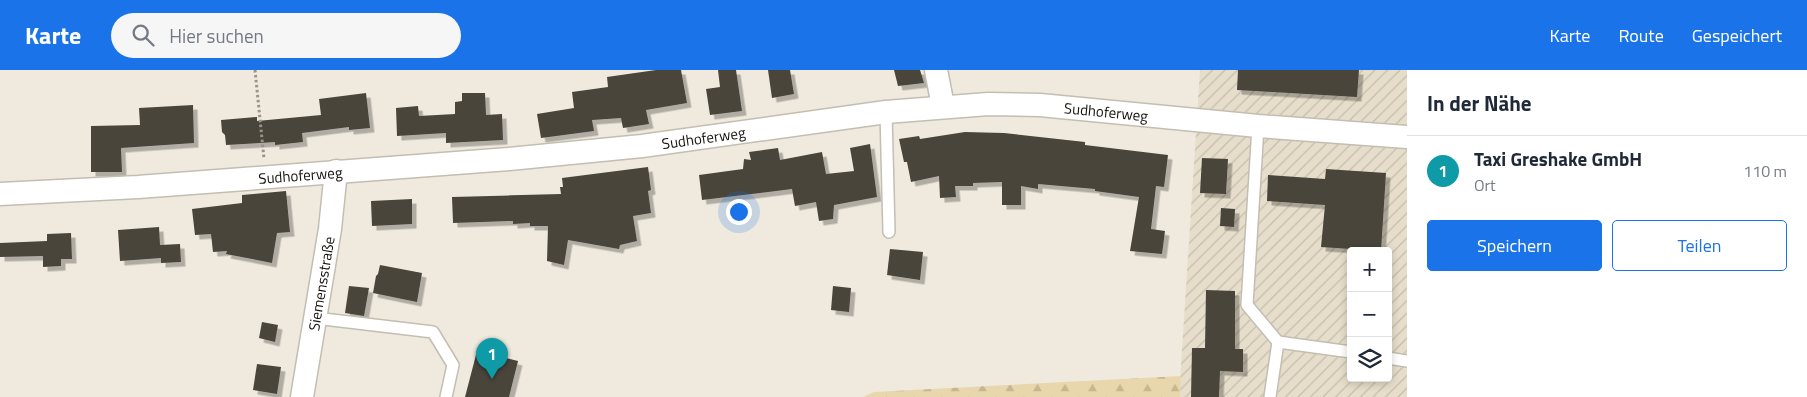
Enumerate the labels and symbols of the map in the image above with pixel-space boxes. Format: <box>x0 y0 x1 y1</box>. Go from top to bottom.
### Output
street label: Sudhoferweg <box>1063 96 1149 127</box>
street label: Sudhoferweg <box>660 120 747 155</box>
street label: Sudhoferweg <box>257 160 344 189</box>
your location <box>726 199 752 225</box>
street label: Siemensstraße <box>302 235 340 332</box>
pin: 1 <box>476 338 508 379</box>

